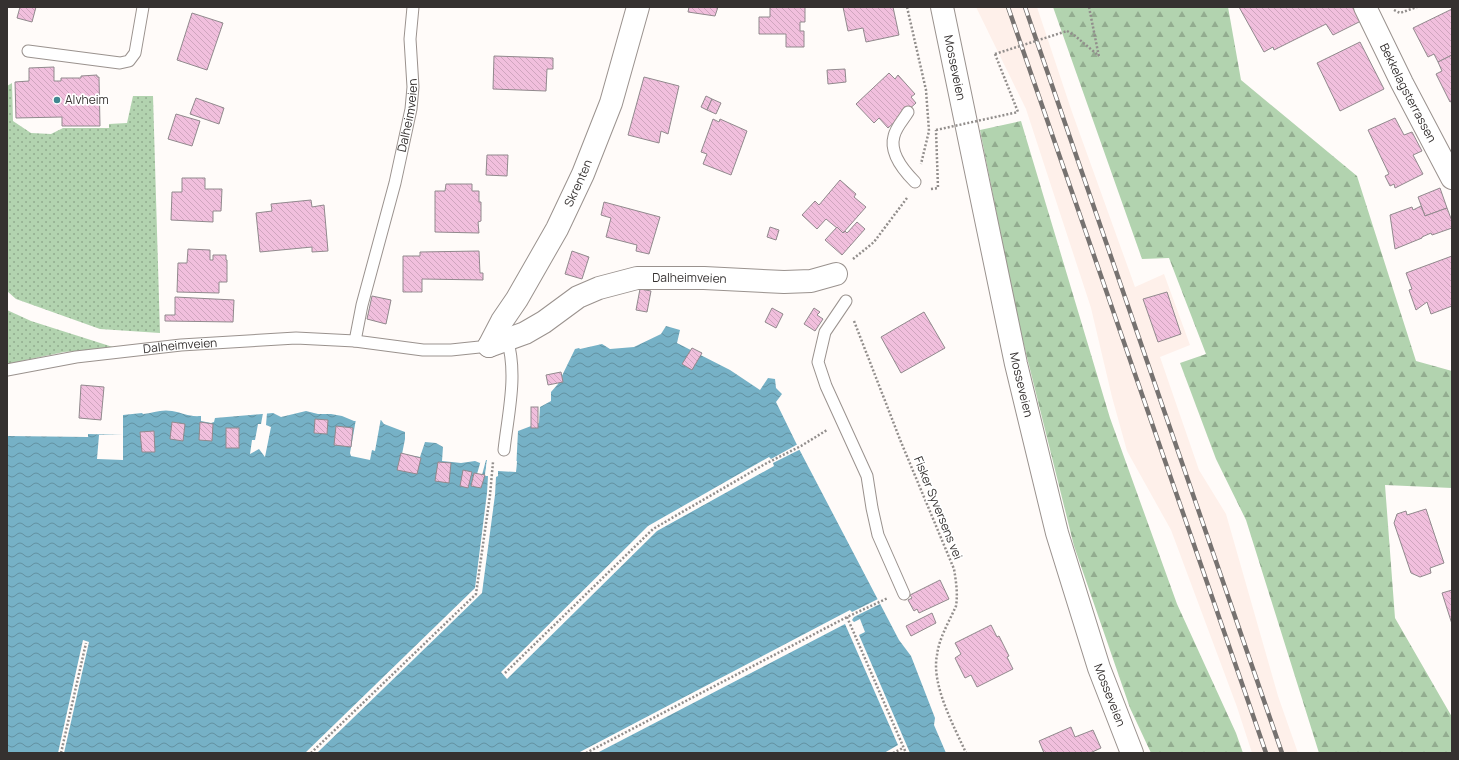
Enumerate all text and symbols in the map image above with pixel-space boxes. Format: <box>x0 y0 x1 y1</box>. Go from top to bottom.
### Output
street label: Mosseveien <box>940 33 970 102</box>
street label: Bekkelagsterrassen <box>1376 40 1441 145</box>
street label: Dalheimveien <box>393 78 421 154</box>
place label: Alvheim <box>65 91 109 108</box>
marker: Alvheim <box>52 95 62 105</box>
street label: Skrenten <box>560 157 596 209</box>
street label: Dalheimveien <box>652 269 727 287</box>
street label: Dalheimveien <box>142 334 218 357</box>
street label: Mosseveien <box>1006 351 1038 419</box>
street label: Fisker Syversens vei <box>910 454 967 562</box>
street label: Mosseveien <box>1090 661 1130 729</box>

